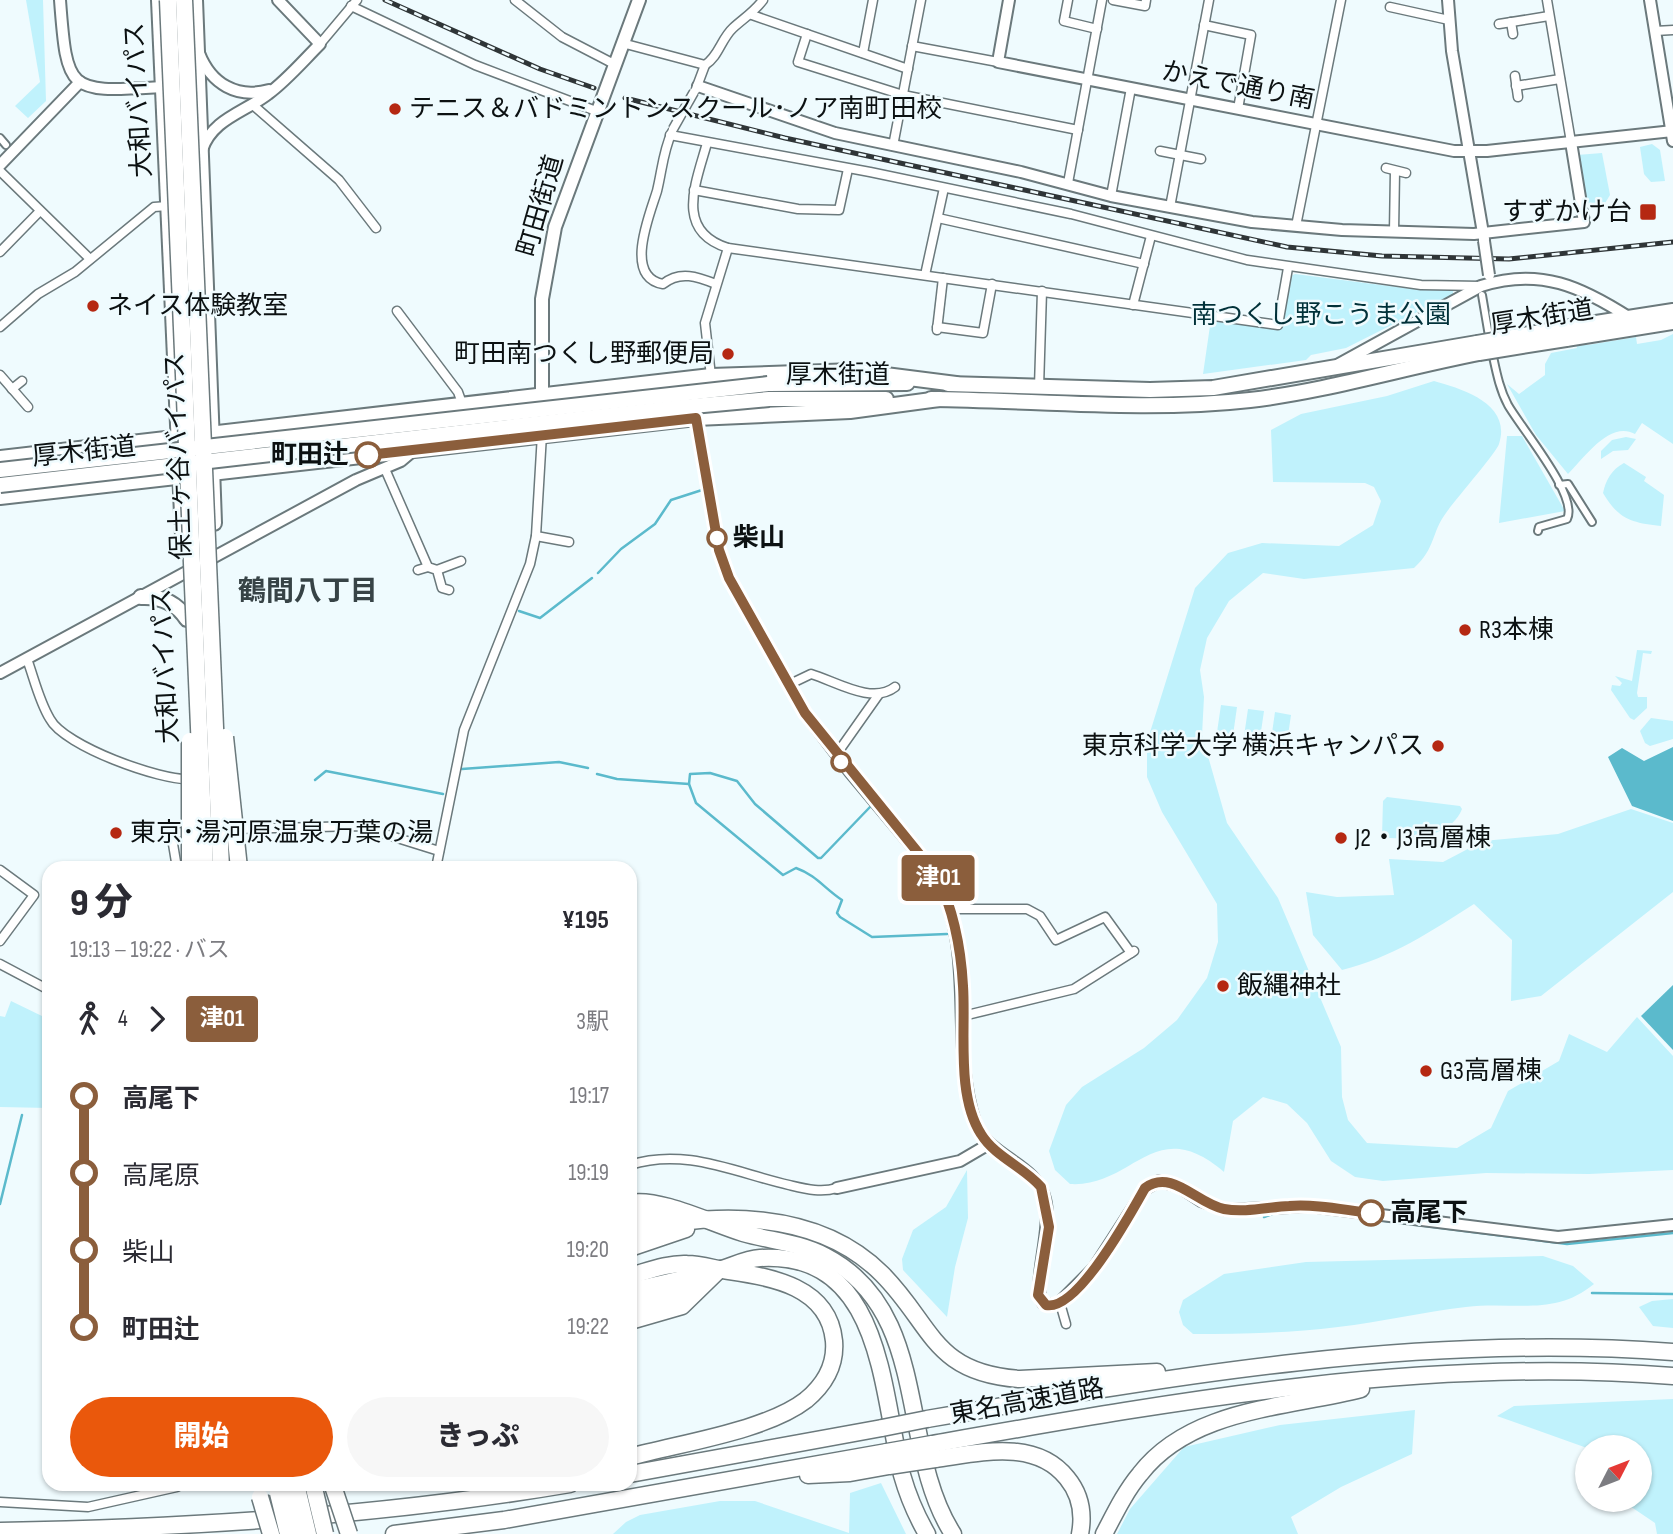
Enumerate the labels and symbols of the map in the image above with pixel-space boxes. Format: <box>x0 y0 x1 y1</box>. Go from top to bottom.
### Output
street label: 大和バイパス <box>119 22 159 178</box>
street label: かえで通り南 <box>1159 56 1317 116</box>
place label: テニス＆バドミントンスクール･ノア南町田校 <box>409 94 942 125</box>
marker: テニス＆バドミントンスクール･ノア南町田校 <box>387 101 403 117</box>
street label: 町田街道 <box>512 152 570 260</box>
place label: すずかけ台 <box>1502 197 1632 228</box>
marker: すずかけ台 <box>1638 202 1658 222</box>
place label: ネイス体験教室 <box>107 291 288 322</box>
street label: 厚木街道 <box>1488 295 1596 341</box>
marker: ネイス体験教室 <box>85 298 101 314</box>
park label: 南つくし野こうま公園 <box>1191 300 1451 331</box>
place label: 町田南つくし野郵便局 <box>454 339 714 370</box>
marker: 町田南つくし野郵便局 <box>720 346 736 362</box>
street label: 保土ヶ谷バイパス <box>160 352 198 560</box>
street label: 厚木街道 <box>786 360 890 391</box>
street label: 厚木街道 <box>31 431 137 473</box>
place label: 町田辻 <box>271 440 349 471</box>
marker: 町田辻 <box>355 442 381 468</box>
place label: 柴山 <box>733 523 785 554</box>
marker: 柴山 <box>707 528 727 548</box>
district label: 鶴間八丁目 <box>238 575 378 608</box>
street label: 大和バイパス <box>146 588 186 744</box>
place label: R3本棟 <box>1479 615 1554 646</box>
marker: R3本棟 <box>1457 622 1473 638</box>
place label: 東京科学大学 横浜キャンパス <box>1082 731 1424 762</box>
marker: 東京科学大学 横浜キャンパス <box>1430 738 1446 754</box>
unlabelled marker <box>831 752 851 772</box>
place label: 東京･湯河原温泉 万葉の湯 <box>130 818 433 849</box>
place label: J2・J3高層棟 <box>1354 823 1491 854</box>
marker: 東京･湯河原温泉 万葉の湯 <box>108 825 124 841</box>
marker: J2・J3高層棟 <box>1333 830 1349 846</box>
line badge: 津01 <box>898 855 978 901</box>
place label: 飯縄神社 <box>1237 971 1341 1002</box>
marker: 飯縄神社 <box>1215 978 1231 994</box>
place label: G3高層棟 <box>1440 1056 1542 1087</box>
marker: G3高層棟 <box>1418 1063 1434 1079</box>
place label: 高尾下 <box>1390 1198 1468 1229</box>
marker: 高尾下 <box>1358 1200 1384 1226</box>
street label: 東名高速道路 <box>947 1373 1107 1431</box>
north arrow <box>1575 1435 1652 1512</box>

